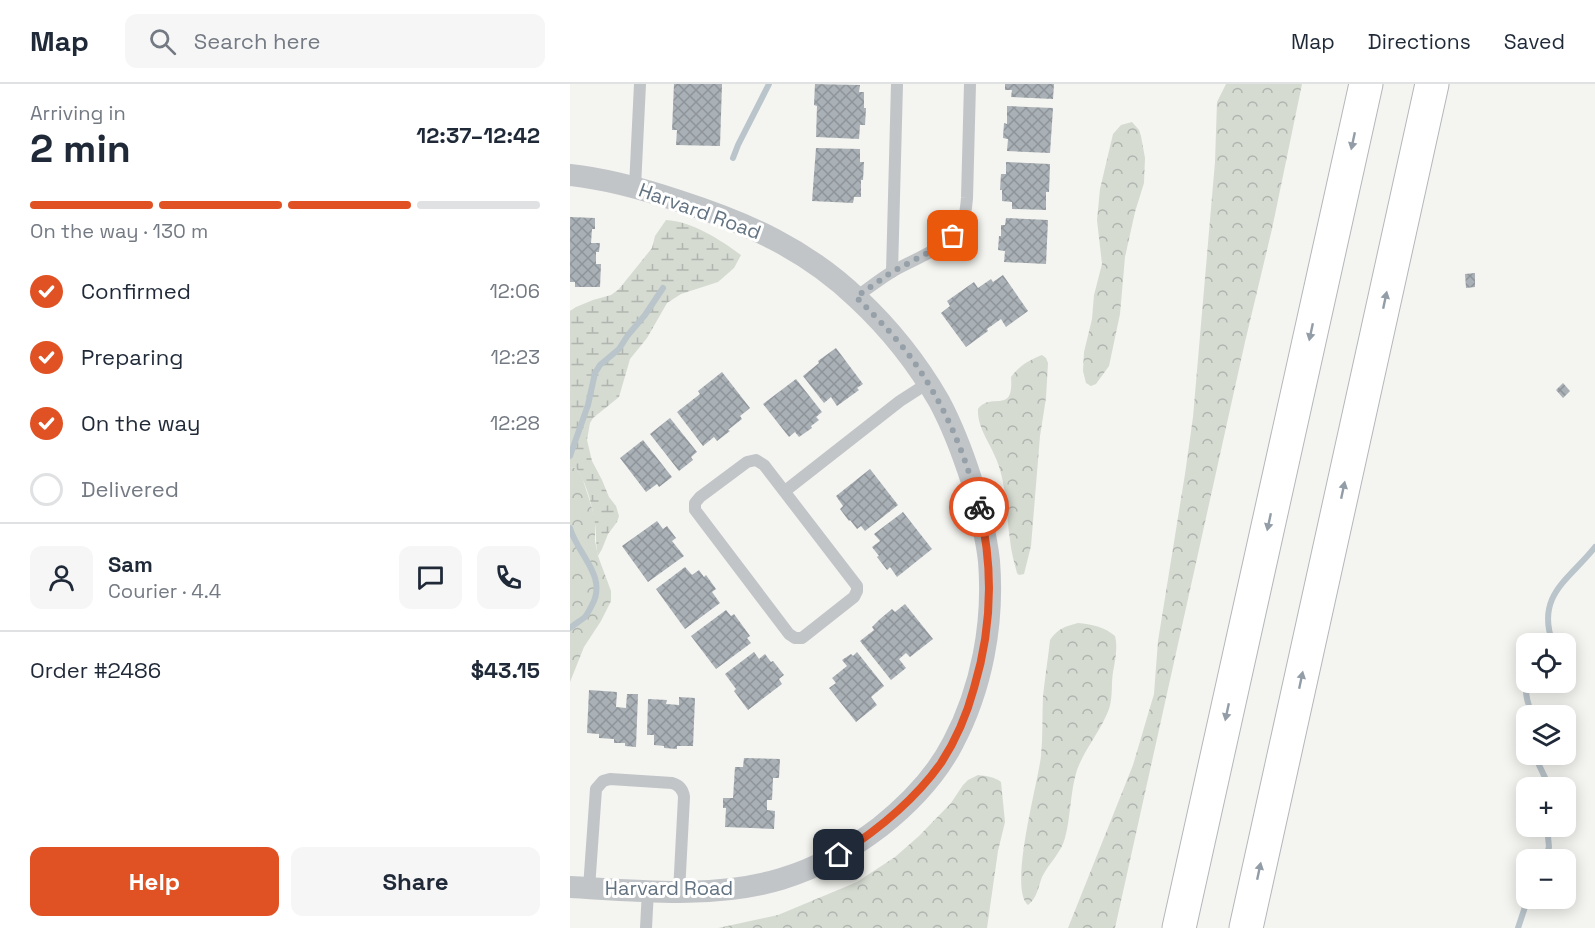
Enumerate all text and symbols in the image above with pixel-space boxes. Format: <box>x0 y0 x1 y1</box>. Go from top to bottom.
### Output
search box <box>125 14 545 68</box>
text: Map <box>30 23 89 59</box>
icon: search <box>146 25 179 58</box>
text: Search here <box>194 27 321 55</box>
text: Map <box>1291 28 1335 55</box>
text: Directions <box>1368 28 1471 55</box>
text: Saved <box>1504 28 1565 55</box>
text: Arriving in <box>30 100 126 126</box>
text: 12:37–12:42 <box>416 121 540 149</box>
text: 2 min <box>30 124 131 173</box>
one-way arrow <box>1348 132 1358 150</box>
street label: Harvard Road <box>635 177 765 245</box>
pin <box>927 210 978 261</box>
text: On the way · 130 m <box>30 218 208 244</box>
icon: bag <box>936 219 969 252</box>
icon: check <box>30 275 63 308</box>
text: Confirmed <box>81 277 191 305</box>
text: 12:06 <box>489 278 540 304</box>
one-way arrow <box>1380 290 1390 309</box>
one-way arrow <box>1306 322 1316 341</box>
icon: check <box>30 341 63 374</box>
text: Preparing <box>81 343 183 371</box>
text: 12:23 <box>490 344 540 370</box>
icon: check <box>30 407 63 440</box>
text: On the way <box>81 409 200 437</box>
text: 12:28 <box>490 410 540 436</box>
text: Delivered <box>81 475 179 503</box>
courier <box>949 477 1009 537</box>
one-way arrow <box>1339 480 1348 499</box>
icon: bike <box>963 491 996 524</box>
one-way arrow <box>1264 513 1273 532</box>
button: person <box>30 546 93 609</box>
button: chat <box>399 546 462 609</box>
button: phone <box>477 546 540 609</box>
text: Sam <box>108 550 153 578</box>
text: Courier · 4.4 <box>108 578 221 604</box>
map controls <box>1516 633 1576 909</box>
button: locate <box>1516 633 1576 693</box>
text: Order #2486 <box>30 656 161 684</box>
text: $43.15 <box>471 656 540 684</box>
one-way arrow <box>1297 671 1306 690</box>
one-way arrow <box>1222 703 1231 722</box>
button: layers <box>1516 705 1576 765</box>
button: + <box>1516 777 1576 837</box>
pin <box>813 829 864 880</box>
icon: home <box>822 838 855 871</box>
button: Help <box>30 847 279 916</box>
button: Share <box>291 847 540 916</box>
button: − <box>1516 849 1576 909</box>
one-way arrow <box>1255 861 1264 880</box>
street label: Harvard Road <box>605 875 733 901</box>

